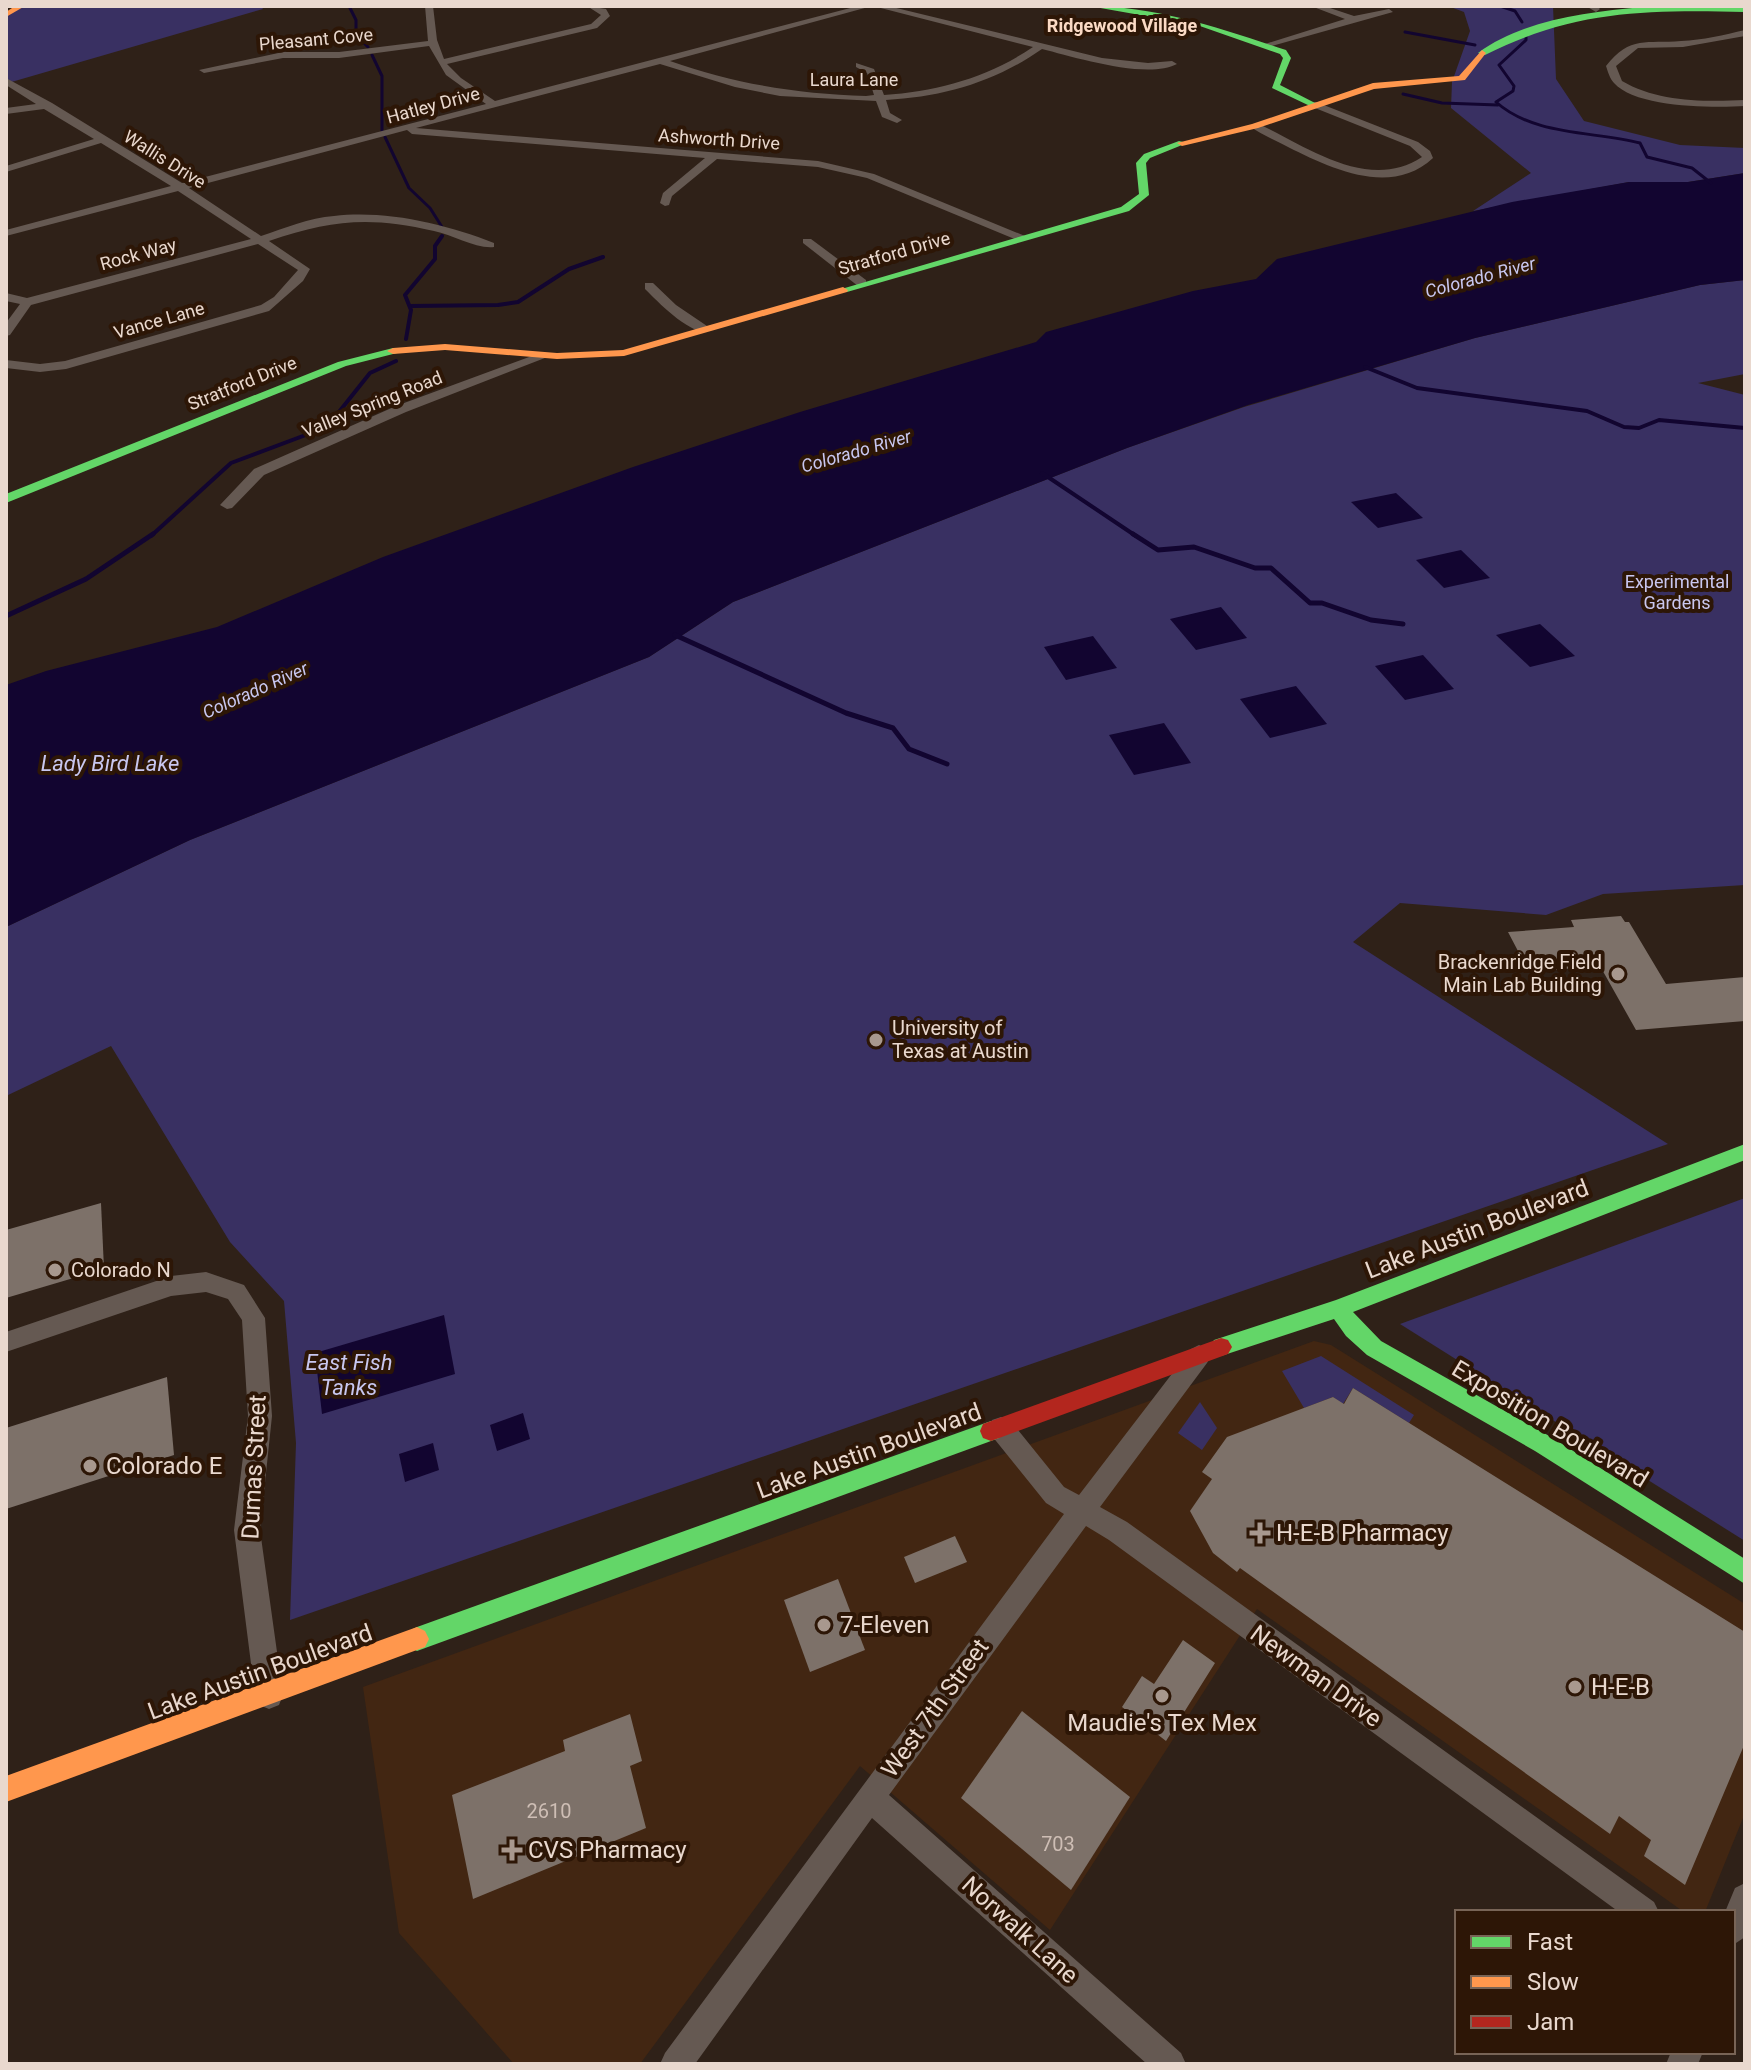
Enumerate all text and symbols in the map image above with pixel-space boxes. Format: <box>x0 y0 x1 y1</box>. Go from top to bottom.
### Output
district label: Ridgewood Village <box>1047 15 1197 36</box>
street label: Pleasant Cove <box>258 24 374 54</box>
street label: Laura Lane <box>810 69 898 90</box>
street label: Hatley Drive <box>384 82 482 128</box>
street label: Ashworth Drive <box>657 124 781 154</box>
street label: Wallis Drive <box>120 126 210 192</box>
street label: Stratford Drive <box>836 227 952 279</box>
street label: Rock Way <box>97 234 179 274</box>
water label: Colorado River <box>1423 252 1538 302</box>
street label: Vance Lane <box>111 297 207 343</box>
street label: Stratford Drive <box>185 352 299 414</box>
street label: Valley Spring Road <box>299 366 445 442</box>
water label: Colorado River <box>799 425 914 477</box>
park label: Experimental Gardens <box>1625 571 1729 613</box>
water label: Colorado River <box>199 657 312 723</box>
water label: Lady Bird Lake <box>41 751 179 776</box>
place label: Brackenridge Field Main Lab Building <box>1438 950 1602 997</box>
marker: Brackenridge Field Main Lab Building <box>1609 965 1627 983</box>
place label: University of Texas at Austin <box>892 1016 1029 1063</box>
marker: University of Texas at Austin <box>867 1031 885 1049</box>
street label: Lake Austin Boulevard <box>1361 1173 1593 1285</box>
place label: Colorado N <box>71 1258 171 1282</box>
marker: Colorado N <box>46 1261 64 1279</box>
water label: East Fish Tanks <box>306 1350 392 1400</box>
street label: Exposition Boulevard <box>1447 1354 1653 1494</box>
street label: Dumas Street <box>236 1394 272 1540</box>
street label: Lake Austin Boulevard <box>753 1397 985 1505</box>
place label: Colorado E <box>106 1452 222 1480</box>
marker: Colorado E <box>81 1457 99 1475</box>
place label: H-E-B Pharmacy <box>1276 1519 1449 1547</box>
marker: H-E-B Pharmacy <box>1251 1524 1269 1542</box>
place label: 7-Eleven <box>840 1611 930 1639</box>
marker: 7-Eleven <box>815 1616 833 1634</box>
street label: Lake Austin Boulevard <box>144 1618 376 1726</box>
street label: Newman Drive <box>1245 1619 1387 1733</box>
street label: West 7th Street <box>876 1633 995 1782</box>
place label: H-E-B <box>1591 1673 1650 1701</box>
marker: H-E-B <box>1566 1678 1584 1696</box>
marker: Maudie's Tex Mex <box>1153 1687 1171 1705</box>
place label: Maudie's Tex Mex <box>1067 1709 1257 1737</box>
house number: 2610 <box>527 1799 571 1823</box>
house number: 703 <box>1041 1832 1075 1856</box>
place label: CVS Pharmacy <box>528 1836 687 1864</box>
marker: CVS Pharmacy <box>503 1841 521 1859</box>
street label: Norwalk Lane <box>956 1871 1084 1989</box>
legend <box>1455 1910 1735 2054</box>
text: Fast <box>1527 1928 1573 1956</box>
text: Slow <box>1527 1968 1579 1996</box>
text: Jam <box>1527 2008 1574 2036</box>

